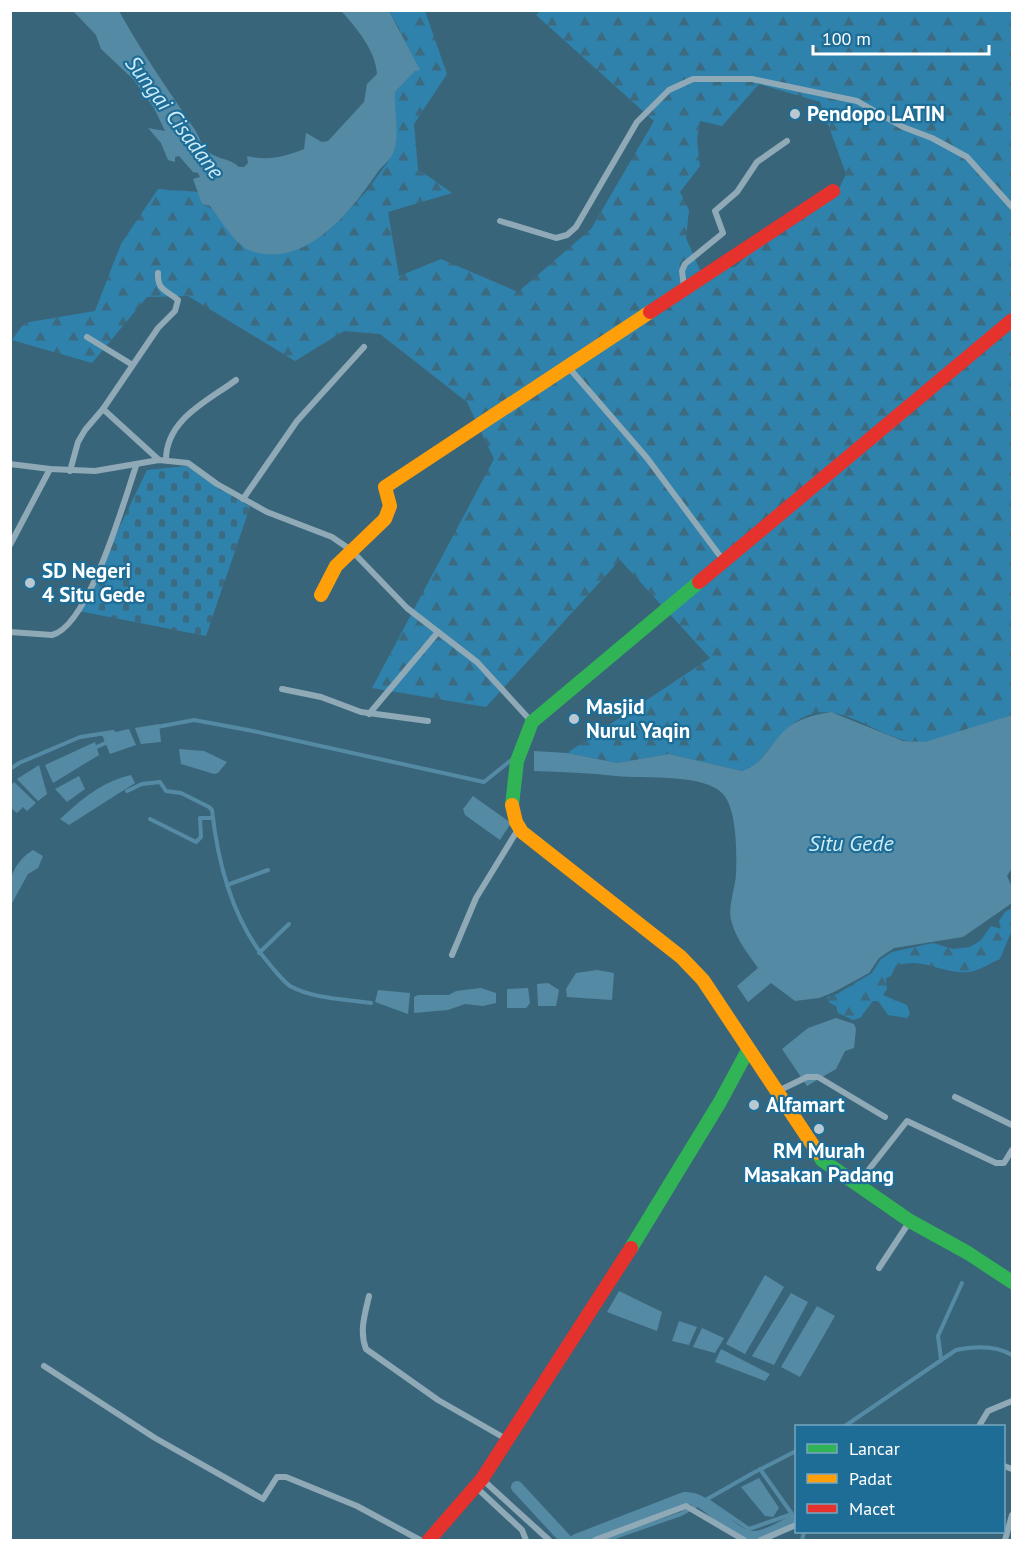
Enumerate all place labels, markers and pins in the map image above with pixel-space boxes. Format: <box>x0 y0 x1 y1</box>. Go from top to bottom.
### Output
place label: Pendopo LATIN <box>807 100 945 127</box>
marker: Pendopo LATIN <box>788 107 802 121</box>
place label: SD Negeri 4 Situ Gede <box>42 557 145 608</box>
marker: SD Negeri 4 Situ Gede <box>23 576 37 590</box>
place label: Masjid Nurul Yaqin <box>586 693 690 744</box>
marker: Masjid Nurul Yaqin <box>567 712 581 726</box>
place label: Alfamart <box>766 1091 845 1118</box>
marker: Alfamart <box>747 1098 761 1112</box>
marker: RM Murah Masakan Padang <box>812 1122 826 1136</box>
place label: RM Murah Masakan Padang <box>744 1137 894 1188</box>

